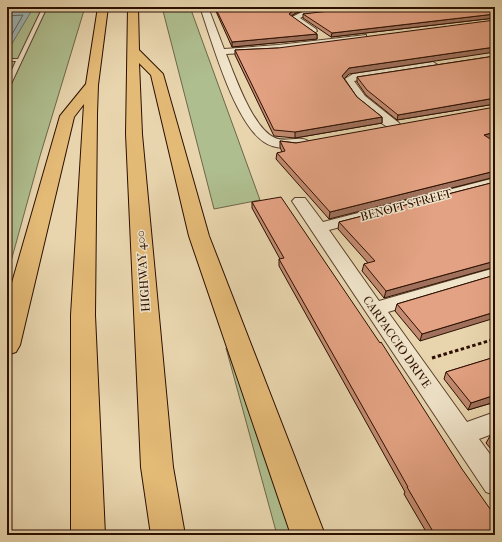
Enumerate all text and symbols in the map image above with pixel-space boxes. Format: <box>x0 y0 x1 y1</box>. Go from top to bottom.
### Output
street label: BENOIT STREET <box>359 186 454 224</box>
street label: HIGHWAY 400 <box>133 230 153 312</box>
street label: CARPACCIO DRIVE <box>360 293 434 391</box>

